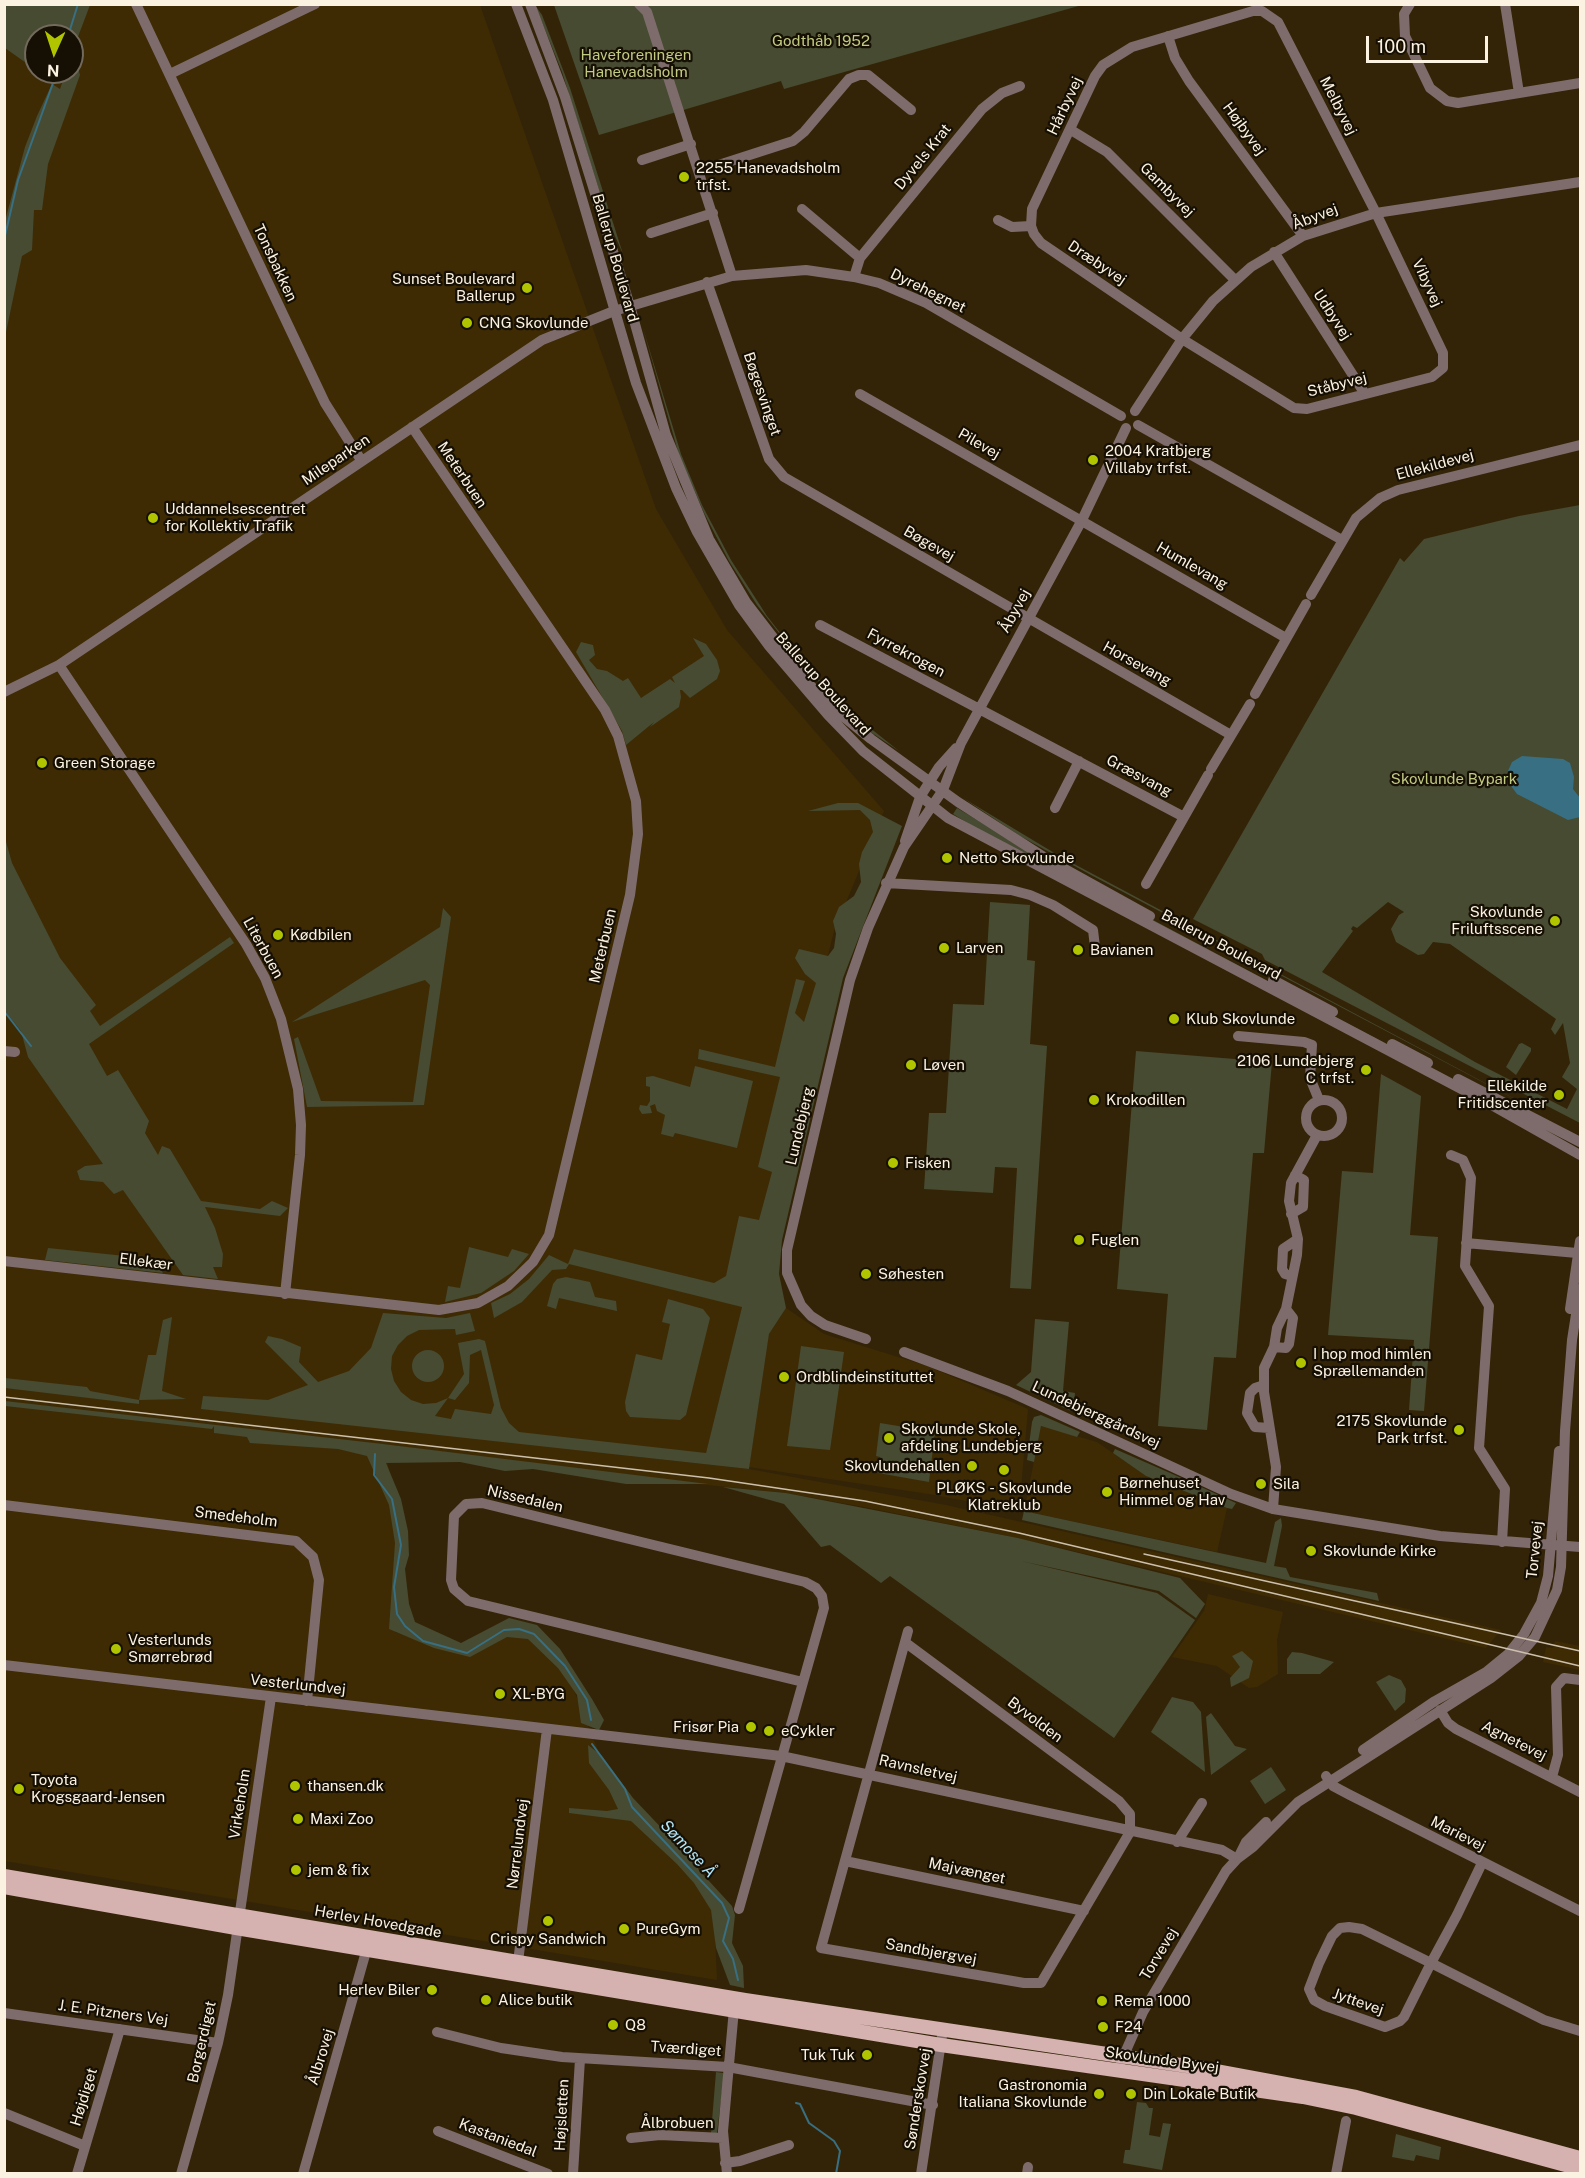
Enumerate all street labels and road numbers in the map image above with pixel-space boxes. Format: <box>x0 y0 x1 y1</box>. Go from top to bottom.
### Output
street label: Hårbyvej <box>1044 74 1086 138</box>
street label: Melbyvej <box>1316 74 1360 138</box>
street label: Højbyvej <box>1219 99 1269 159</box>
street label: Dyvels Krat <box>891 120 955 194</box>
street label: Gambyvej <box>1136 159 1198 221</box>
street label: Ballerup Boulevard <box>588 192 642 324</box>
street label: Åbyvej <box>1290 200 1340 234</box>
street label: Tonsbakken <box>249 221 301 305</box>
street label: Dræbyvej <box>1064 237 1130 289</box>
street label: Vibyvej <box>1408 256 1446 310</box>
street label: Dyrehegnet <box>887 265 969 317</box>
street label: Udbyvej <box>1309 286 1355 344</box>
street label: Bøgesvinget <box>739 350 785 438</box>
street label: Ståbyvej <box>1305 369 1369 401</box>
street label: Pilevej <box>955 425 1003 463</box>
street label: Mileparken <box>299 431 373 489</box>
street label: Meterbuen <box>433 438 491 512</box>
street label: Ellekildevej <box>1394 446 1476 484</box>
street label: Bøgevej <box>900 522 958 566</box>
street label: Humlevang <box>1153 538 1231 594</box>
street label: Åbyvej <box>996 586 1034 636</box>
street label: Fyrrekrogen <box>864 625 948 681</box>
street label: Ballerup Boulevard <box>772 629 874 739</box>
street label: Horsevang <box>1100 638 1174 690</box>
street label: Græsvang <box>1103 751 1175 801</box>
street label: Ballerup Boulevard <box>1158 906 1284 984</box>
street label: Meterbuen <box>586 907 620 985</box>
street label: Literbuen <box>239 914 287 982</box>
street label: Lundebjerg <box>782 1085 818 1167</box>
street label: Ellekær <box>118 1250 174 1274</box>
street label: Lundebjerggårdsvej <box>1029 1377 1163 1453</box>
street label: Nissedalen <box>485 1482 565 1516</box>
street label: Smedeholm <box>193 1503 279 1531</box>
street label: Torvevej <box>1523 1520 1547 1580</box>
street label: Vesterlundvej <box>249 1671 347 1699</box>
street label: Byvolden <box>1004 1693 1066 1747</box>
street label: Agnetevej <box>1479 1717 1549 1765</box>
street label: Ravnsletvej <box>877 1751 959 1787</box>
street label: Virkeholm <box>226 1768 254 1840</box>
street label: Nørrelundvej <box>504 1798 532 1890</box>
street label: Marievej <box>1427 1813 1489 1855</box>
street label: Majvænget <box>927 1854 1007 1888</box>
street label: Herlev Hovedgade <box>313 1902 443 1942</box>
street label: Torvevej <box>1136 1924 1182 1984</box>
street label: Sandbjergvej <box>884 1935 978 1969</box>
street label: Jyttevej <box>1330 1985 1386 2019</box>
street label: J. E. Pitzners Vej <box>57 1996 169 2030</box>
street label: Borgerdiget <box>184 1999 220 2085</box>
street label: Ålbrovej <box>304 2027 338 2087</box>
street label: Tværdiget <box>650 2038 722 2060</box>
street label: Skovlunde Byvej <box>1104 2043 1220 2077</box>
street label: Sønderskovvej <box>901 2047 935 2151</box>
street label: Højdiget <box>67 2066 101 2128</box>
street label: Højsletten <box>551 2079 573 2151</box>
street label: Ålbrobuen <box>640 2114 714 2132</box>
street label: Kastaniedal <box>456 2115 540 2161</box>

